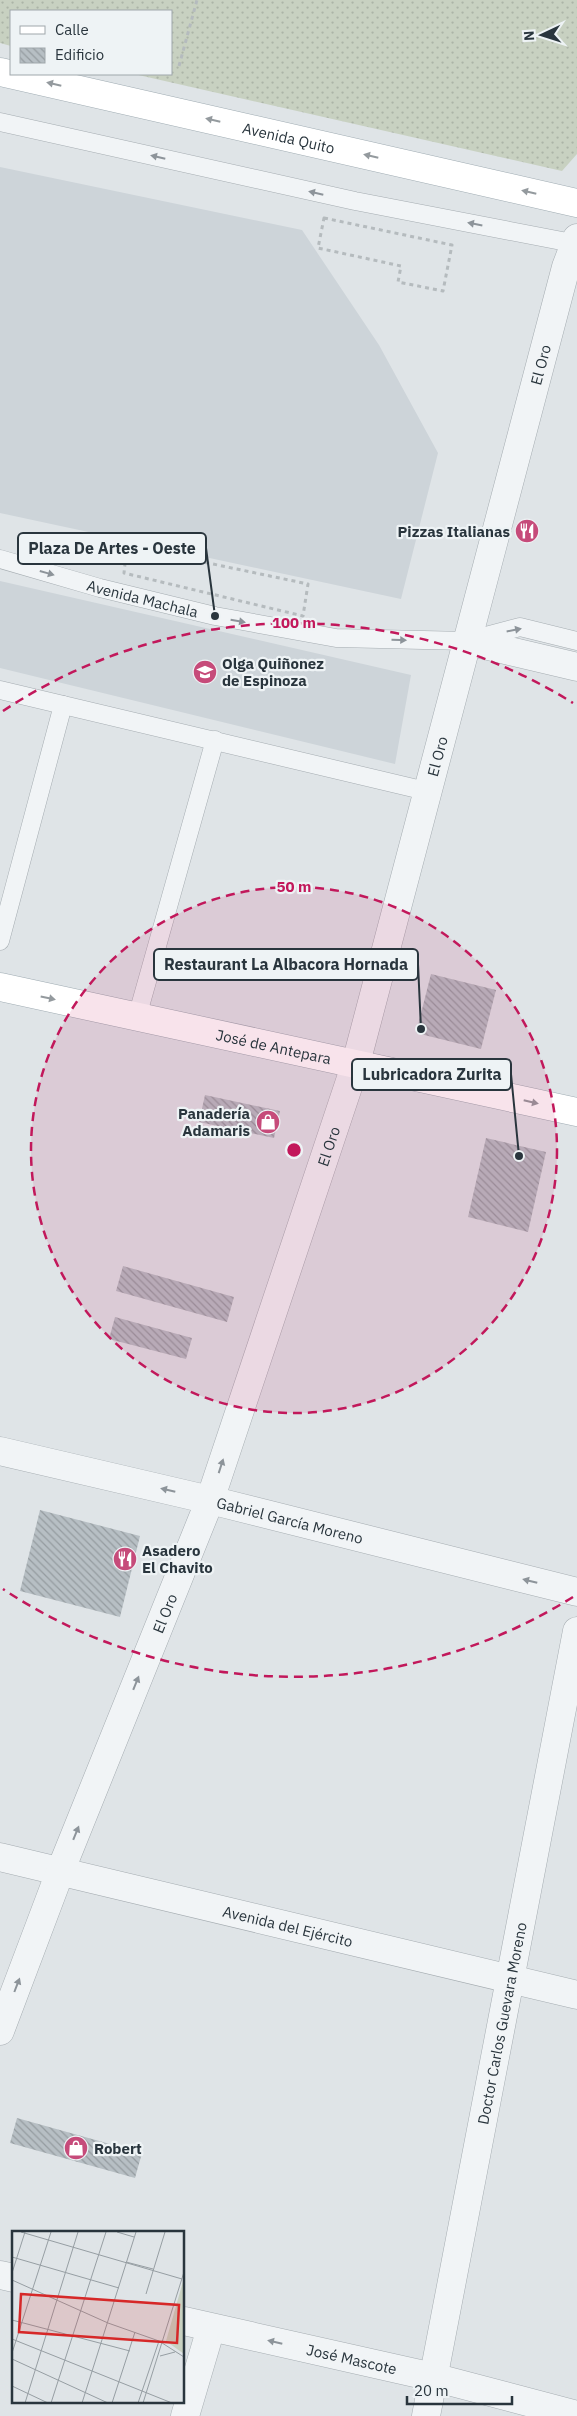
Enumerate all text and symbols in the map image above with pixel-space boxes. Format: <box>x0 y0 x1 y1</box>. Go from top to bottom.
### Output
legend <box>10 10 172 75</box>
north arrow <box>517 10 567 60</box>
text: Calle <box>55 20 89 39</box>
text: N <box>520 30 538 42</box>
text: Edificio <box>55 45 104 64</box>
one-way arrow <box>47 80 62 88</box>
one-way arrow <box>205 116 220 124</box>
street label: Avenida Quito <box>241 118 337 157</box>
one-way arrow <box>363 152 379 160</box>
one-way arrow <box>150 153 165 161</box>
one-way arrow <box>522 188 537 196</box>
one-way arrow <box>309 189 324 197</box>
one-way arrow <box>467 220 483 228</box>
street label: El Oro <box>526 343 555 387</box>
restaurant icon: Pizzas Italianas <box>514 518 540 544</box>
place label: Pizzas Italianas <box>398 522 510 541</box>
callout: Plaza De Artes - Oeste <box>18 533 206 564</box>
text: Plaza De Artes - Oeste <box>28 538 196 558</box>
one-way arrow <box>39 569 54 577</box>
street label: Avenida Machala <box>85 575 200 621</box>
text: 100 m <box>272 613 316 632</box>
one-way arrow <box>231 617 247 625</box>
one-way arrow <box>506 625 522 633</box>
one-way arrow <box>391 636 407 644</box>
place label: Olga Quiñonez de Espinoza <box>222 654 324 690</box>
school or university icon: Olga Quiñonez de Espinoza <box>192 659 218 685</box>
street label: El Oro <box>423 734 451 778</box>
text: 50 m <box>277 877 311 896</box>
callout: Restaurant La Albacora Hornada <box>154 949 418 980</box>
text: Restaurant La Albacora Hornada <box>164 954 408 974</box>
one-way arrow <box>40 994 56 1002</box>
street label: José de Antepara <box>214 1025 333 1068</box>
callout: Lubricadora Zurita <box>352 1059 511 1090</box>
text: Lubricadora Zurita <box>362 1064 502 1084</box>
one-way arrow <box>524 1098 539 1106</box>
place label: Panadería Adamaris <box>178 1104 250 1140</box>
shop icon: Panadería Adamaris <box>255 1109 281 1135</box>
street label: El Oro <box>313 1124 344 1169</box>
centre of rings <box>285 1141 303 1159</box>
one-way arrow <box>218 1459 226 1474</box>
one-way arrow <box>161 1486 176 1494</box>
street label: Gabriel García Moreno <box>215 1493 365 1548</box>
place label: Asadero El Chavito <box>142 1541 213 1577</box>
restaurant icon: Asadero El Chavito <box>112 1546 138 1572</box>
one-way arrow <box>522 1576 537 1584</box>
street label: El Oro <box>148 1591 181 1636</box>
one-way arrow <box>133 1676 141 1690</box>
one-way arrow <box>72 1826 80 1841</box>
street label: Avenida del Ejército <box>221 1901 355 1951</box>
street label: Doctor Carlos Guevara Moreno <box>473 1920 530 2126</box>
one-way arrow <box>13 1977 21 1992</box>
shop icon: Robert <box>63 2135 89 2161</box>
place label: Robert <box>94 2139 142 2158</box>
inset map <box>12 2231 185 2404</box>
one-way arrow <box>267 2338 282 2346</box>
street label: José Mascote <box>305 2339 399 2378</box>
scale bar <box>407 2374 512 2406</box>
text: 20 m <box>414 2381 449 2400</box>

